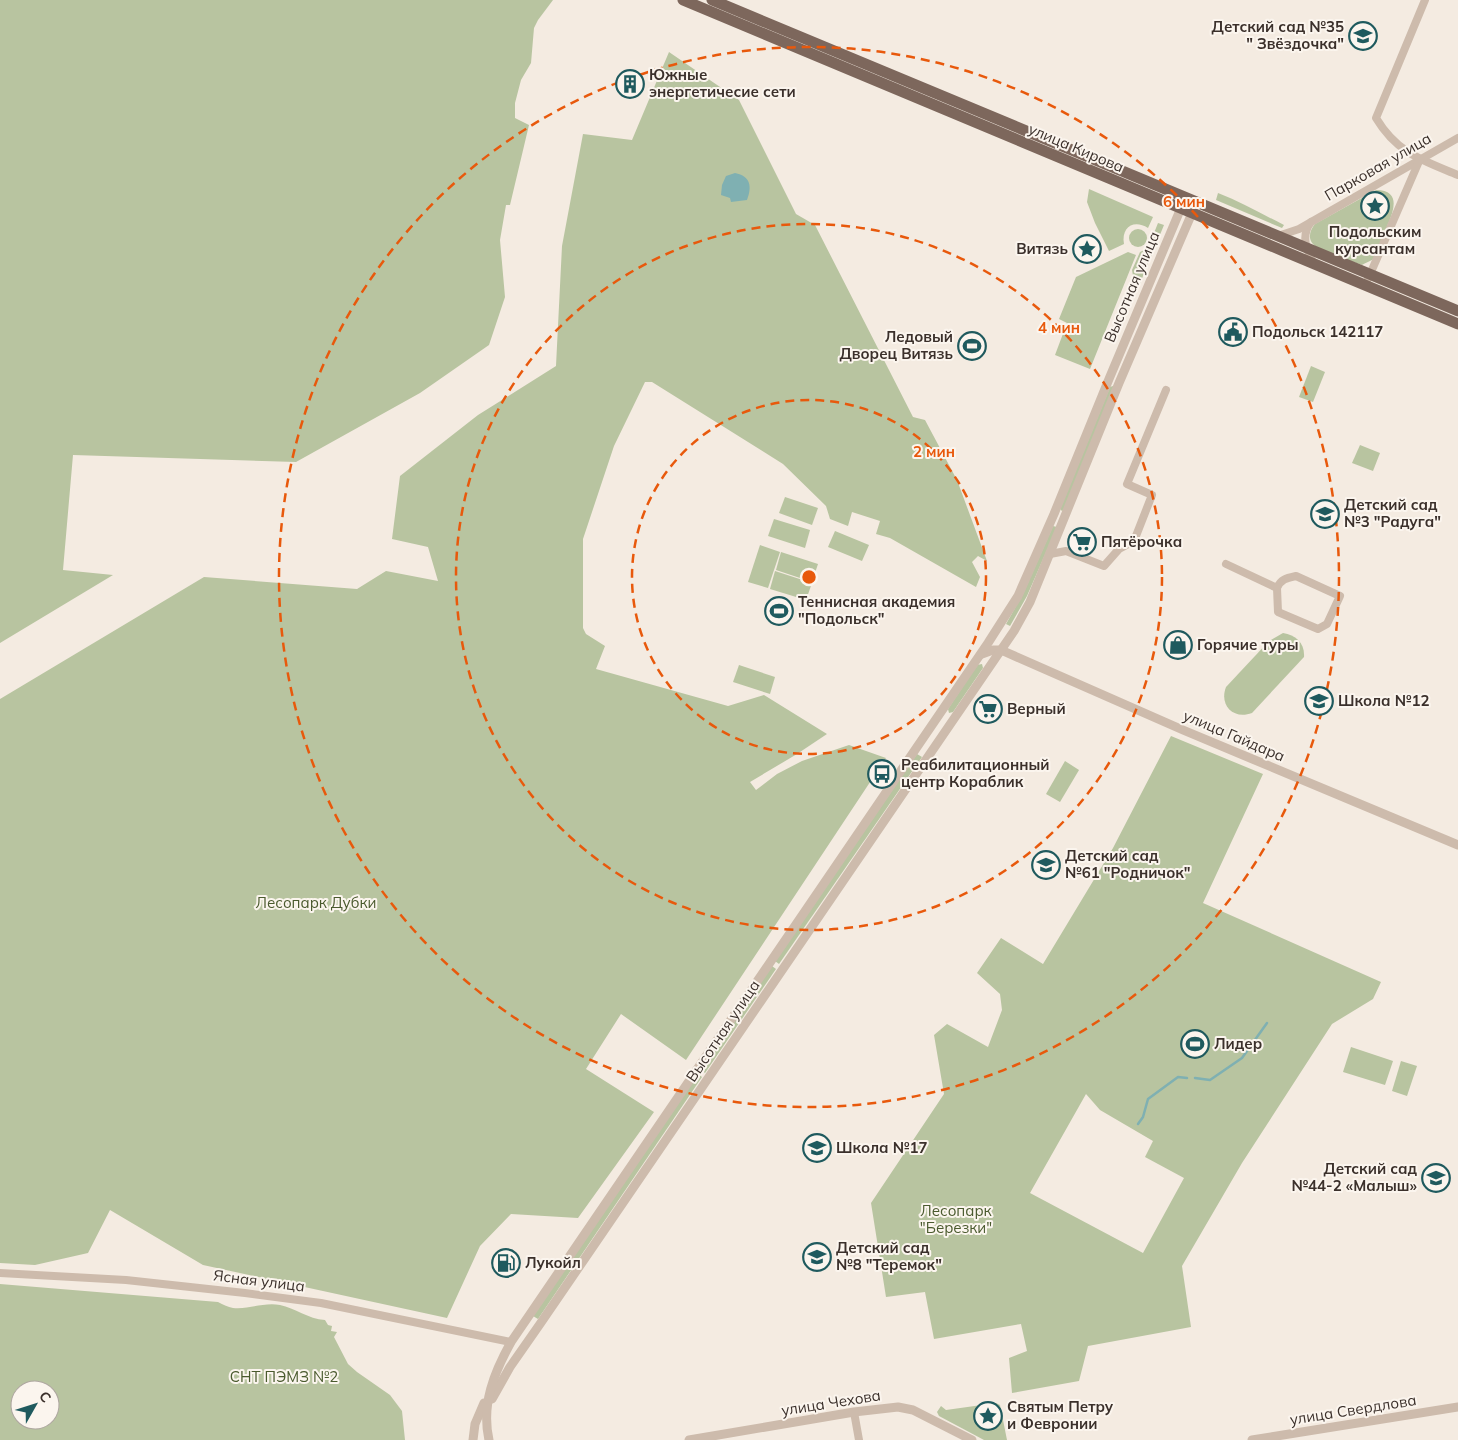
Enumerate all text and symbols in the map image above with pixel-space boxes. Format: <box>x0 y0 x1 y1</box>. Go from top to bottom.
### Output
place label: Детский сад №35 " Звёздочка" <box>1212 17 1344 53</box>
school or university icon: Детский сад №35 " Звёздочка" <box>1348 21 1378 51</box>
place label: Южные энергетичесие сети <box>649 65 796 101</box>
building icon: Южные энергетичесие сети <box>615 69 645 99</box>
street label: улица Кирова <box>1026 119 1127 176</box>
street label: Парковая улица <box>1321 128 1434 205</box>
place icon: Подольским курсантам <box>1360 191 1390 221</box>
text: 6 мин <box>1163 192 1205 211</box>
place label: Подольским курсантам <box>1329 222 1421 258</box>
street label: Высотная улица <box>1100 229 1163 345</box>
place icon: Витязь <box>1072 234 1102 264</box>
place label: Витязь <box>1016 239 1068 258</box>
public building icon: Подольск 142117 <box>1218 317 1248 347</box>
text: 4 мин <box>1038 318 1080 337</box>
place label: Подольск 142117 <box>1252 322 1383 341</box>
place label: Ледовый Дворец Витязь <box>840 327 953 363</box>
sports icon: Ледовый Дворец Витязь <box>957 331 987 361</box>
text: 2 мин <box>913 442 955 461</box>
place label: Детский сад №3 "Радуга" <box>1344 495 1441 531</box>
school or university icon: Детский сад №3 "Радуга" <box>1310 499 1340 529</box>
supermarket icon: Пятёрочка <box>1067 527 1097 557</box>
place label: Пятёрочка <box>1101 532 1182 551</box>
centre of rings <box>800 568 818 586</box>
place label: Теннисная академия "Подольск" <box>798 592 955 628</box>
sports icon: Теннисная академия "Подольск" <box>764 596 794 626</box>
shop icon: Горячие туры <box>1163 630 1193 660</box>
place label: Горячие туры <box>1197 635 1299 654</box>
school or university icon: Школа №12 <box>1304 686 1334 716</box>
place label: Школа №12 <box>1338 691 1429 710</box>
supermarket icon: Верный <box>973 694 1003 724</box>
place label: Верный <box>1007 699 1066 718</box>
street label: улица Гайдара <box>1181 706 1288 765</box>
place label: Реабилитационный центр Кораблик <box>901 755 1050 791</box>
bus stop icon: Реабилитационный центр Кораблик <box>867 759 897 789</box>
place label: Детский сад №61 "Родничок" <box>1065 846 1191 882</box>
school or university icon: Детский сад №61 "Родничок" <box>1031 850 1061 880</box>
park label: Лесопарк Дубки <box>256 893 376 912</box>
street label: Высотная улица <box>682 976 764 1085</box>
sports icon: Лидер <box>1180 1029 1210 1059</box>
place label: Лидер <box>1214 1034 1262 1053</box>
school or university icon: Школа №17 <box>802 1133 832 1163</box>
place label: Школа №17 <box>836 1138 927 1157</box>
place label: Детский сад №44-2 «Малыш» <box>1291 1159 1418 1195</box>
school or university icon: Детский сад №44-2 «Малыш» <box>1421 1163 1451 1193</box>
park label: Лесопарк "Березки" <box>920 1201 993 1237</box>
place label: Детский сад №8 "Теремок" <box>836 1238 942 1274</box>
school or university icon: Детский сад №8 "Теремок" <box>802 1242 832 1272</box>
fuel station icon: Лукойл <box>491 1248 521 1278</box>
place label: Лукойл <box>525 1253 581 1272</box>
street label: Ясная улица <box>212 1265 306 1296</box>
park label: СНТ ПЭМЗ №2 <box>230 1367 338 1386</box>
north arrow <box>10 1380 60 1430</box>
street label: улица Чехова <box>780 1385 882 1420</box>
text: С <box>35 1387 55 1406</box>
street label: улица Свердлова <box>1288 1390 1418 1429</box>
place label: Святым Петру и Февронии <box>1007 1397 1114 1433</box>
place icon: Святым Петру и Февронии <box>973 1401 1003 1431</box>

